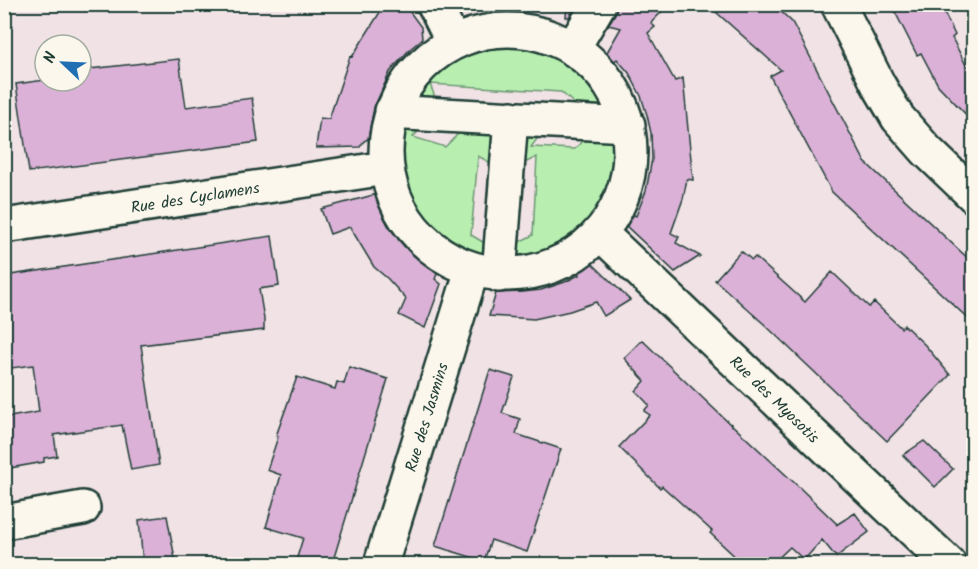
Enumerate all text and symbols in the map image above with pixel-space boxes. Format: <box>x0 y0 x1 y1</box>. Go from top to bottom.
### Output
north arrow <box>33 33 93 93</box>
text: N <box>37 48 64 67</box>
street label: Rue des Cyclamens <box>129 176 262 221</box>
street label: Rue des Myosotis <box>723 350 825 450</box>
street label: Rue des Jasmins <box>399 360 456 475</box>

